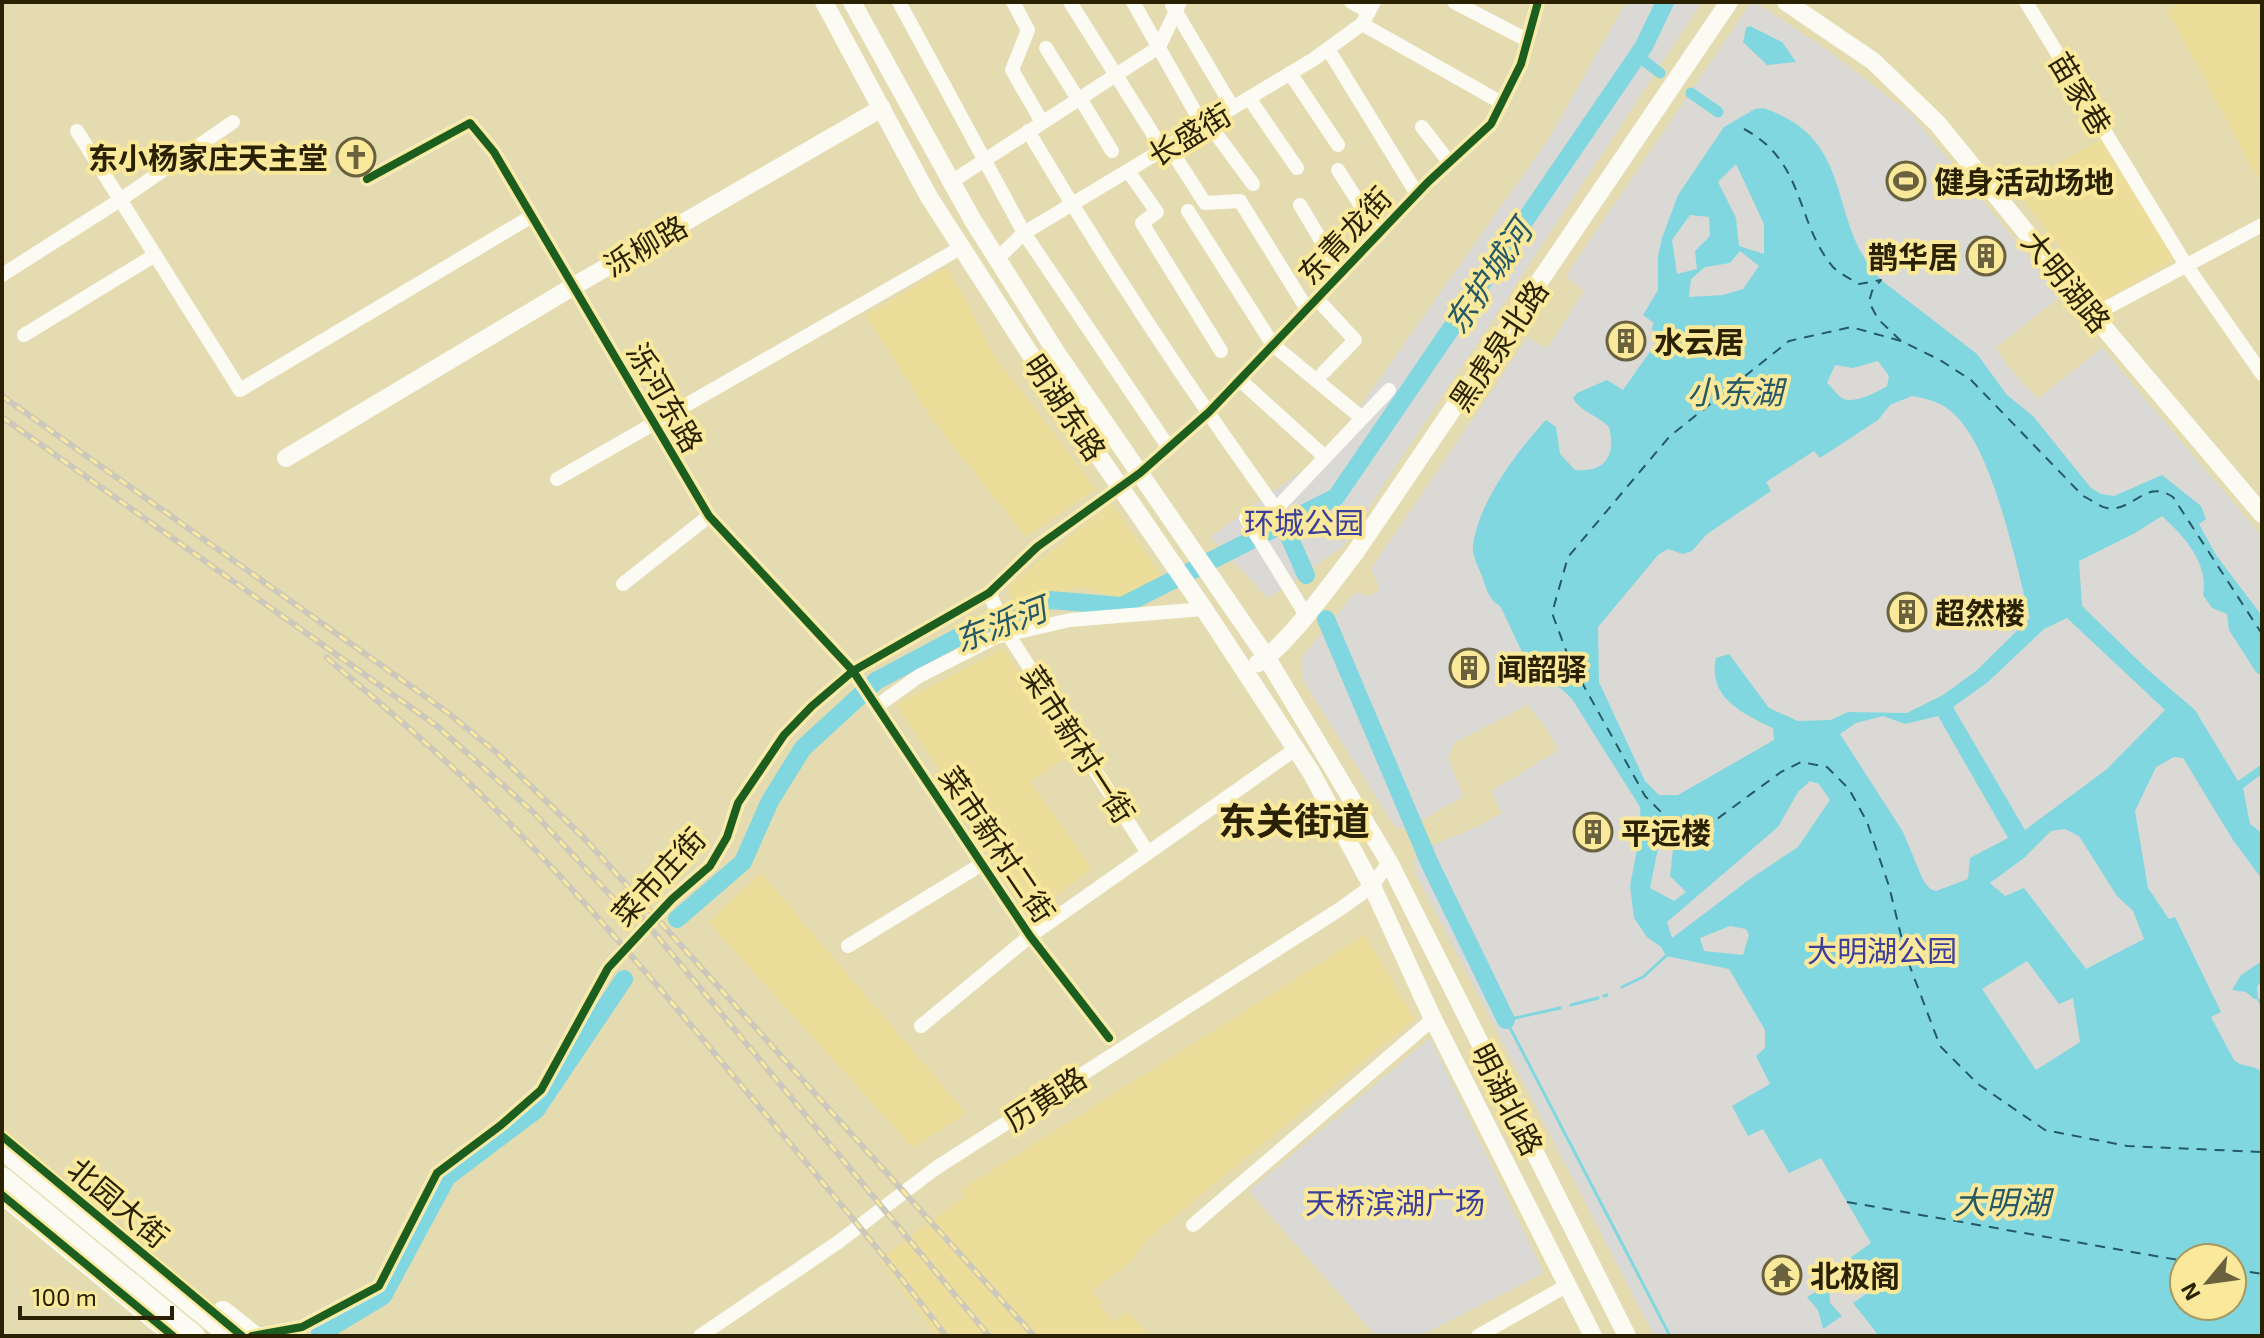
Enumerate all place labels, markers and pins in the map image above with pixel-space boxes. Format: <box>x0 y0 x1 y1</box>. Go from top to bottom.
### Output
church icon: 东小杨家庄天主堂 <box>335 136 377 178</box>
place label: 东小杨家庄天主堂 <box>88 139 328 175</box>
sports icon: 健身活动场地 <box>1885 160 1927 202</box>
place label: 健身活动场地 <box>1934 163 2114 199</box>
building icon: 鹊华居 <box>1965 235 2007 277</box>
place label: 鹊华居 <box>1868 238 1958 274</box>
building icon: 水云居 <box>1605 320 1647 362</box>
place label: 水云居 <box>1654 323 1744 359</box>
building icon: 超然楼 <box>1886 591 1928 633</box>
place label: 超然楼 <box>1935 594 2025 630</box>
building icon: 闻韶驿 <box>1448 647 1490 689</box>
place label: 闻韶驿 <box>1497 650 1587 686</box>
building icon: 平远楼 <box>1572 811 1614 853</box>
place label: 平远楼 <box>1621 814 1711 850</box>
temple icon: 北极阁 <box>1761 1254 1803 1296</box>
place label: 北极阁 <box>1810 1257 1900 1293</box>

